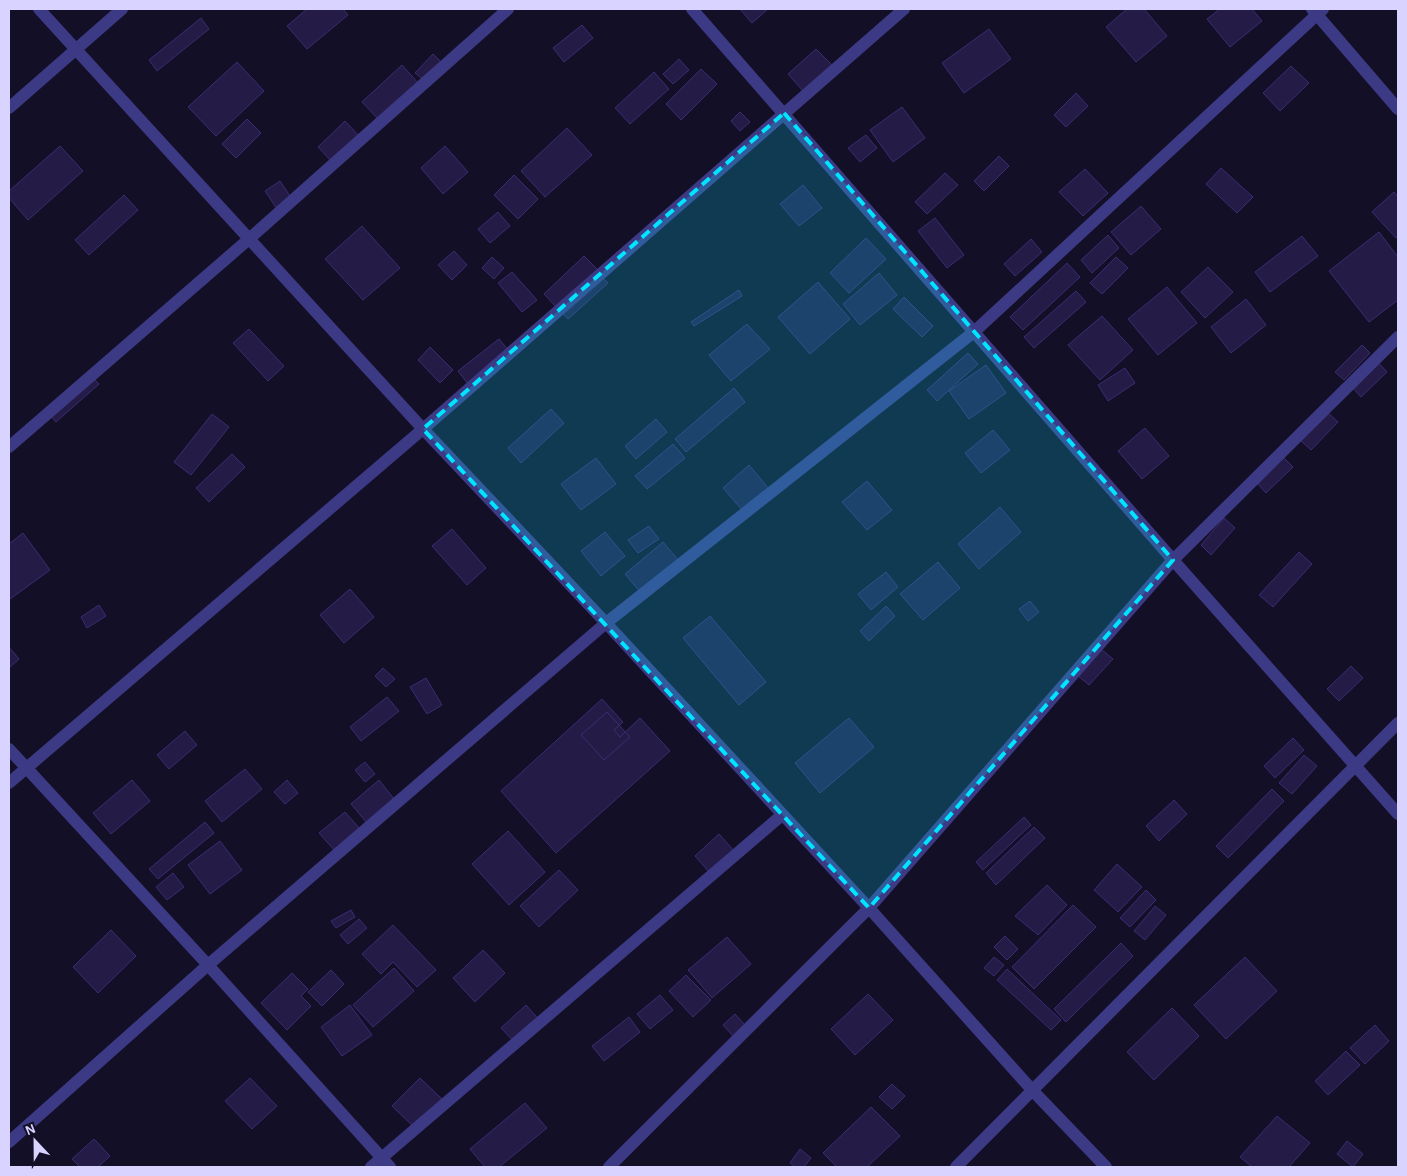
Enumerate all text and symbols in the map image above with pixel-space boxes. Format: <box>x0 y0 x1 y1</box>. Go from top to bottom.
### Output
north arrow <box>10 1116 60 1166</box>
text: N <box>23 1122 38 1138</box>

